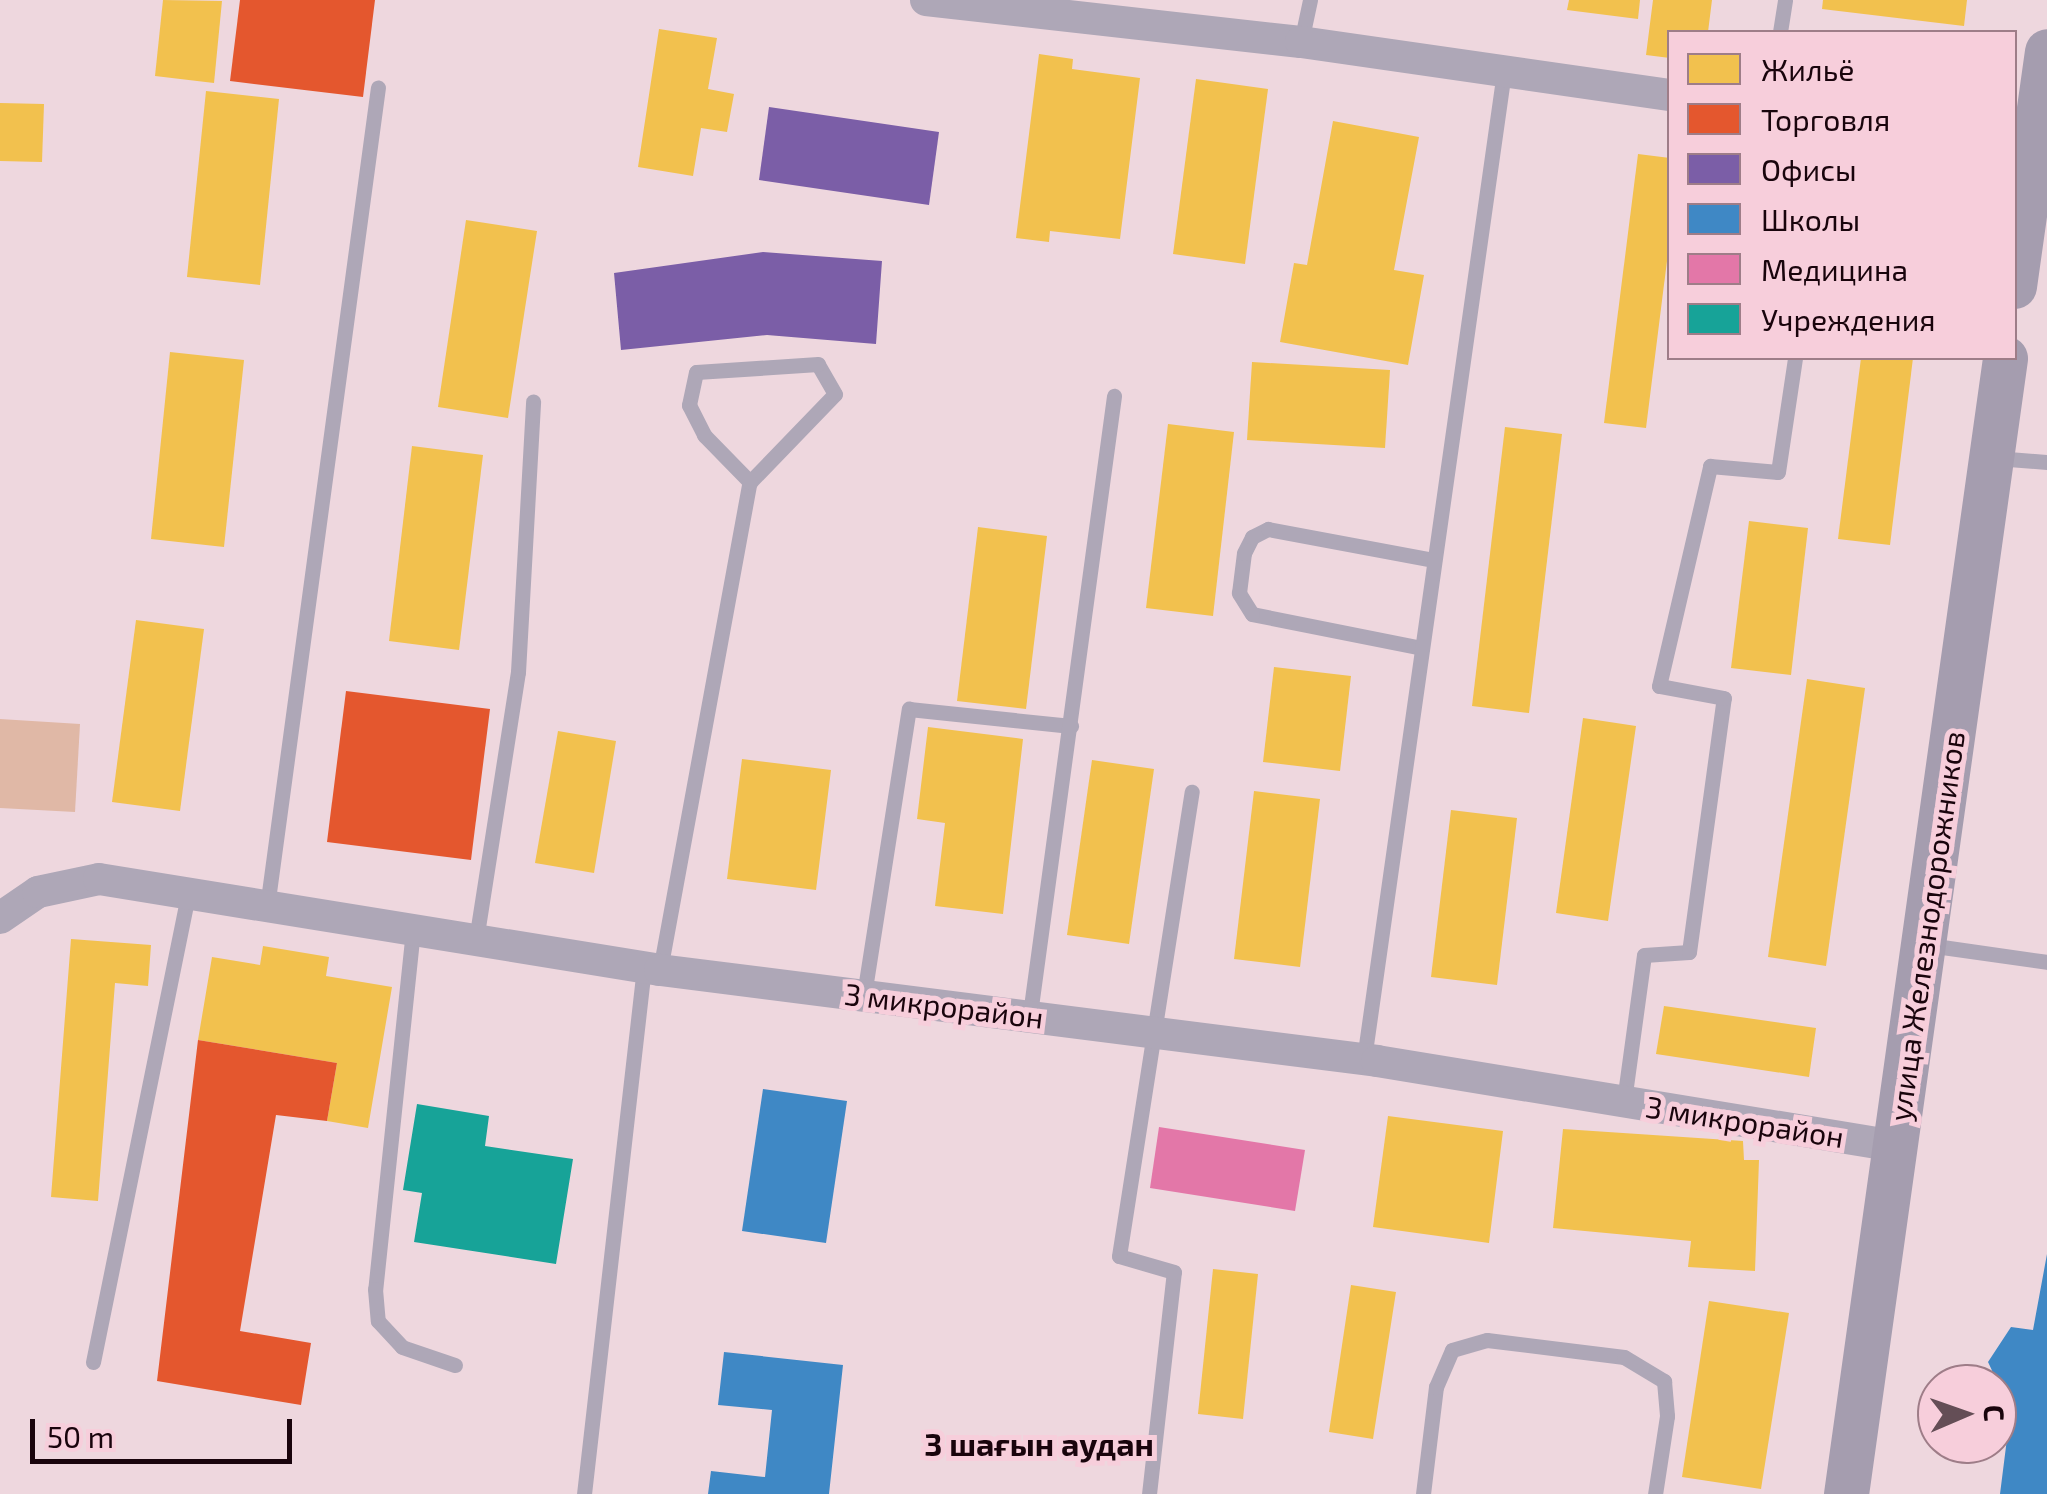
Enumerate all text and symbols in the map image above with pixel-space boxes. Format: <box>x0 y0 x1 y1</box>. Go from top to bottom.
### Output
legend <box>1667 30 2017 360</box>
text: Жильё <box>1761 51 1854 87</box>
text: Торговля <box>1761 101 1890 137</box>
text: Офисы <box>1761 151 1857 187</box>
text: Школы <box>1761 201 1860 237</box>
text: Медицина <box>1761 251 1908 287</box>
text: Учреждения <box>1761 301 1936 337</box>
street label: улица Железнодорожников <box>1881 729 1971 1123</box>
street label: 3 микрорайон <box>842 975 1046 1035</box>
street label: 3 микрорайон <box>1643 1088 1847 1154</box>
north arrow <box>1917 1364 2017 1464</box>
scale bar <box>35 1399 298 1461</box>
text: С <box>1978 1404 2012 1422</box>
text: 50 m <box>47 1418 114 1454</box>
district label: 3 шағын аудан <box>924 1424 1154 1462</box>

